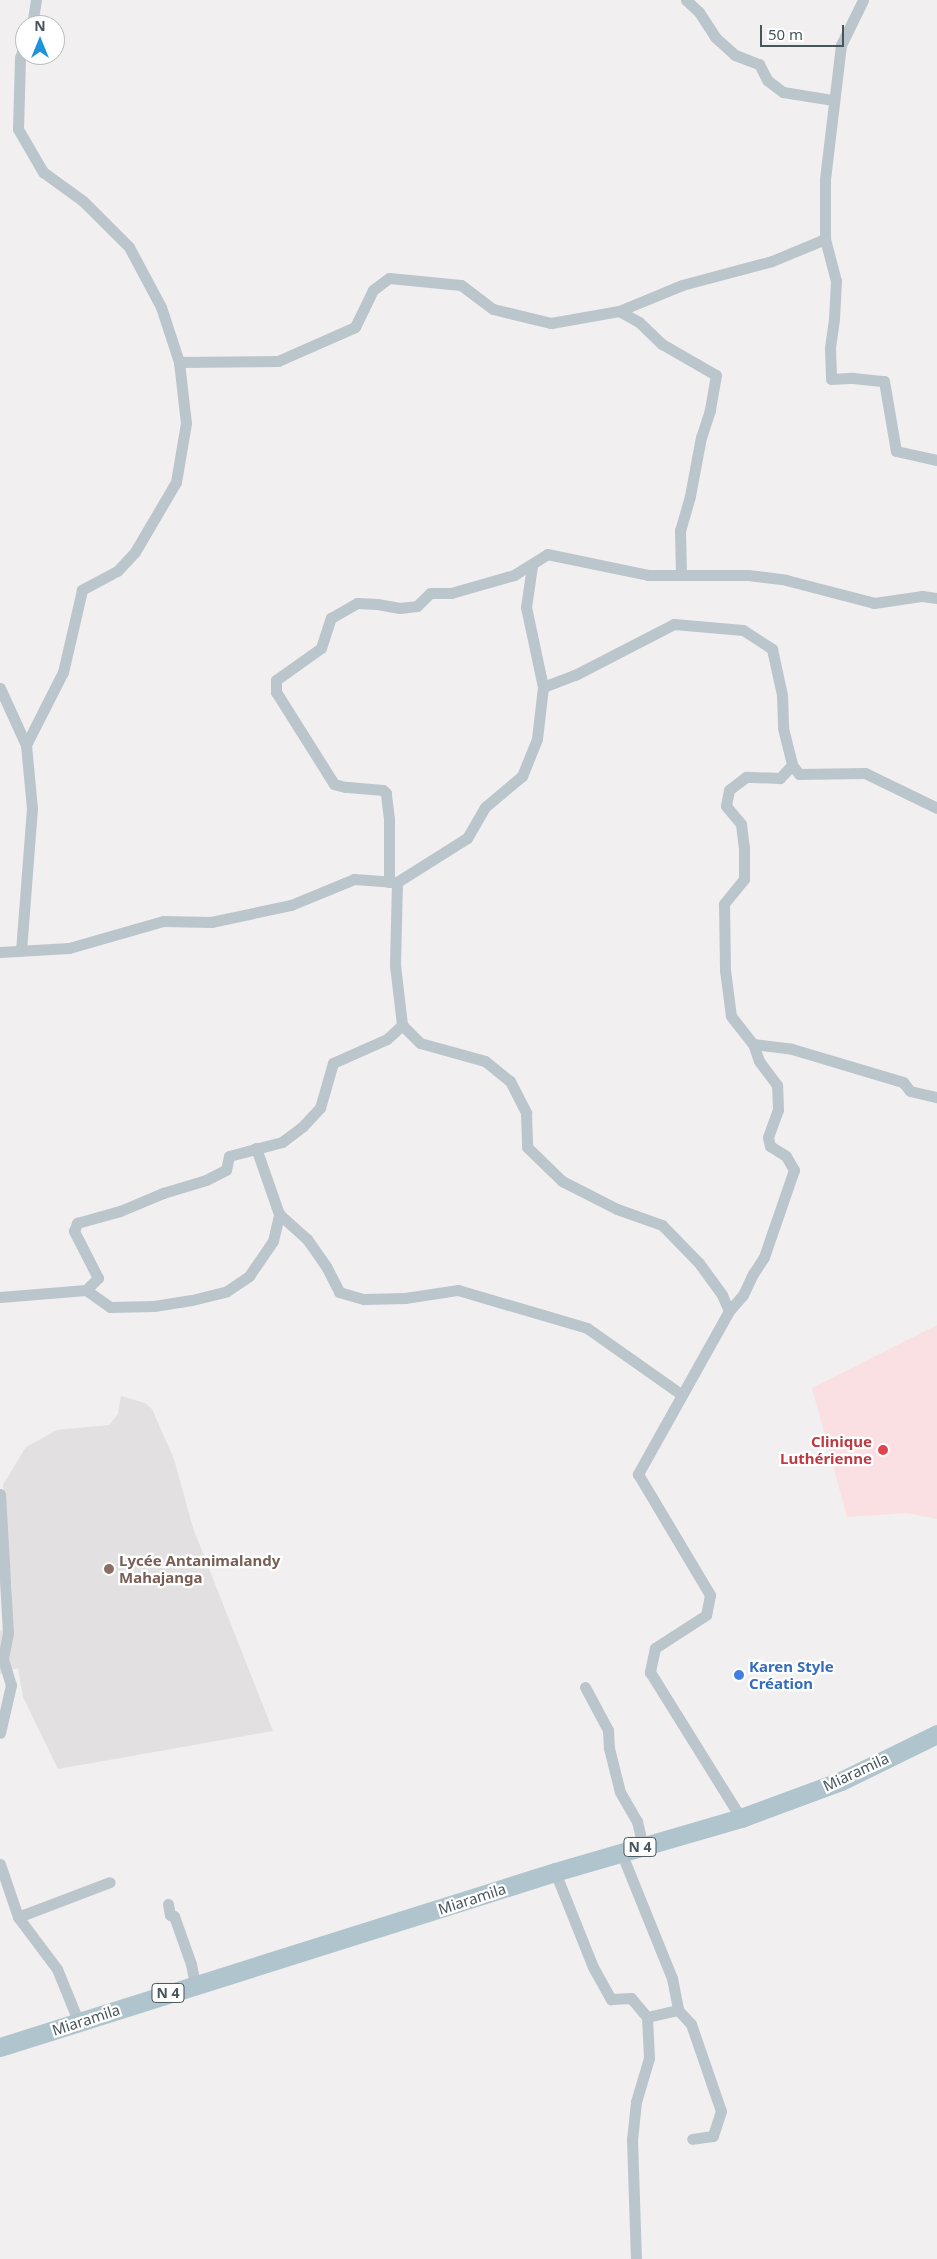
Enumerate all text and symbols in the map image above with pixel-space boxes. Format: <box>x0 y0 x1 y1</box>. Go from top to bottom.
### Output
north arrow <box>15 15 65 65</box>
scale bar <box>762 15 846 47</box>
text: N <box>34 16 46 35</box>
text: 50 m <box>768 24 803 44</box>
place label: Clinique Luthérienne <box>780 1432 872 1467</box>
marker: Clinique Luthérienne <box>876 1443 890 1457</box>
place label: Lycée Antanimalandy Mahajanga <box>119 1551 280 1586</box>
marker: Lycée Antanimalandy Mahajanga <box>103 1563 115 1575</box>
place label: Karen Style Création <box>749 1657 834 1692</box>
marker: Karen Style Création <box>733 1669 745 1681</box>
street label: Miaramila <box>820 1749 892 1795</box>
road number: N 4 <box>622 1835 658 1858</box>
street label: Miaramila <box>436 1880 508 1918</box>
road number: N 4 <box>150 1982 186 2005</box>
street label: Miaramila <box>50 2001 122 2039</box>

